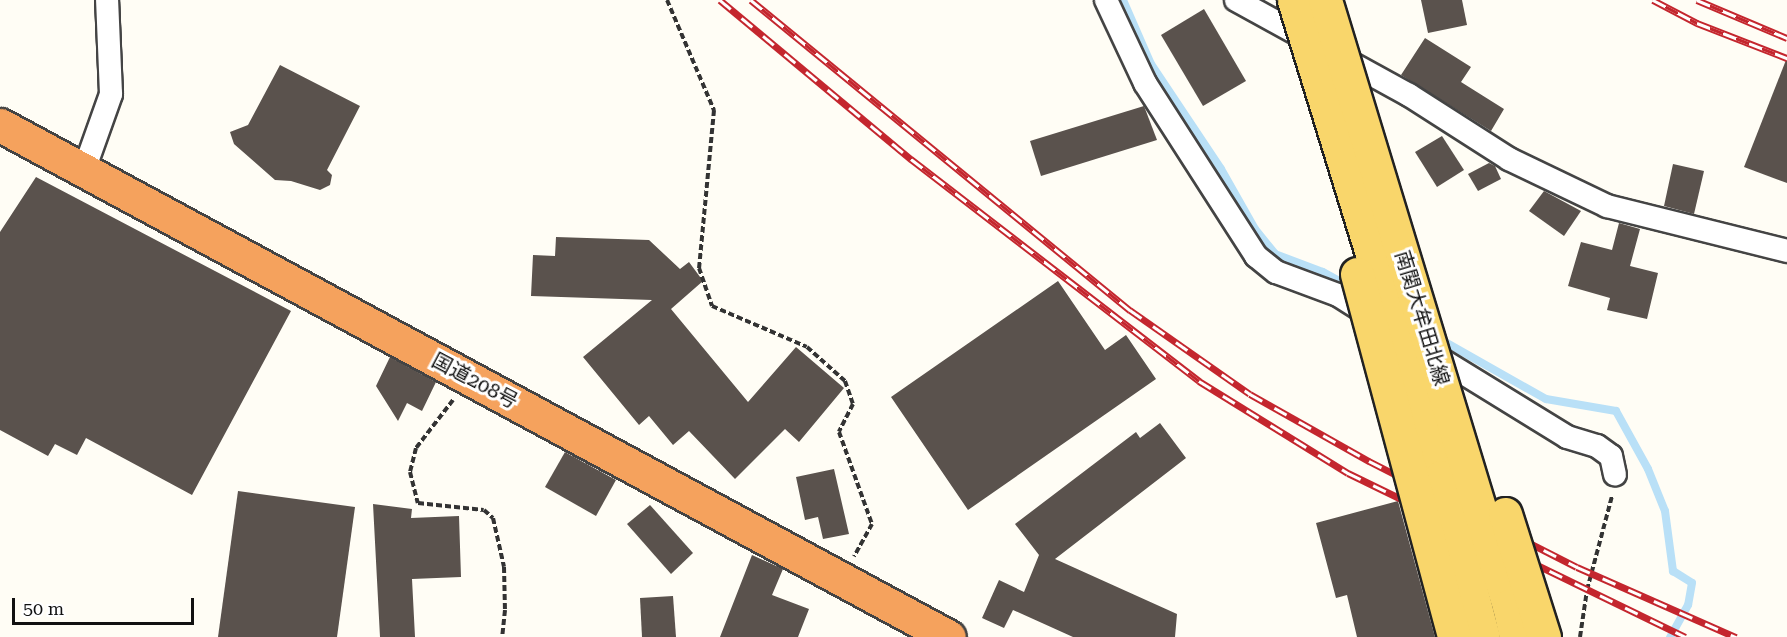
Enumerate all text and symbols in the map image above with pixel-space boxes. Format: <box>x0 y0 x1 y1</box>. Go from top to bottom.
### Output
street label: 南関大牟田北線 <box>1390 248 1454 388</box>
street label: 国道208号 <box>428 348 522 414</box>
scale bar <box>15 586 196 624</box>
text: 50 m <box>23 598 64 619</box>

